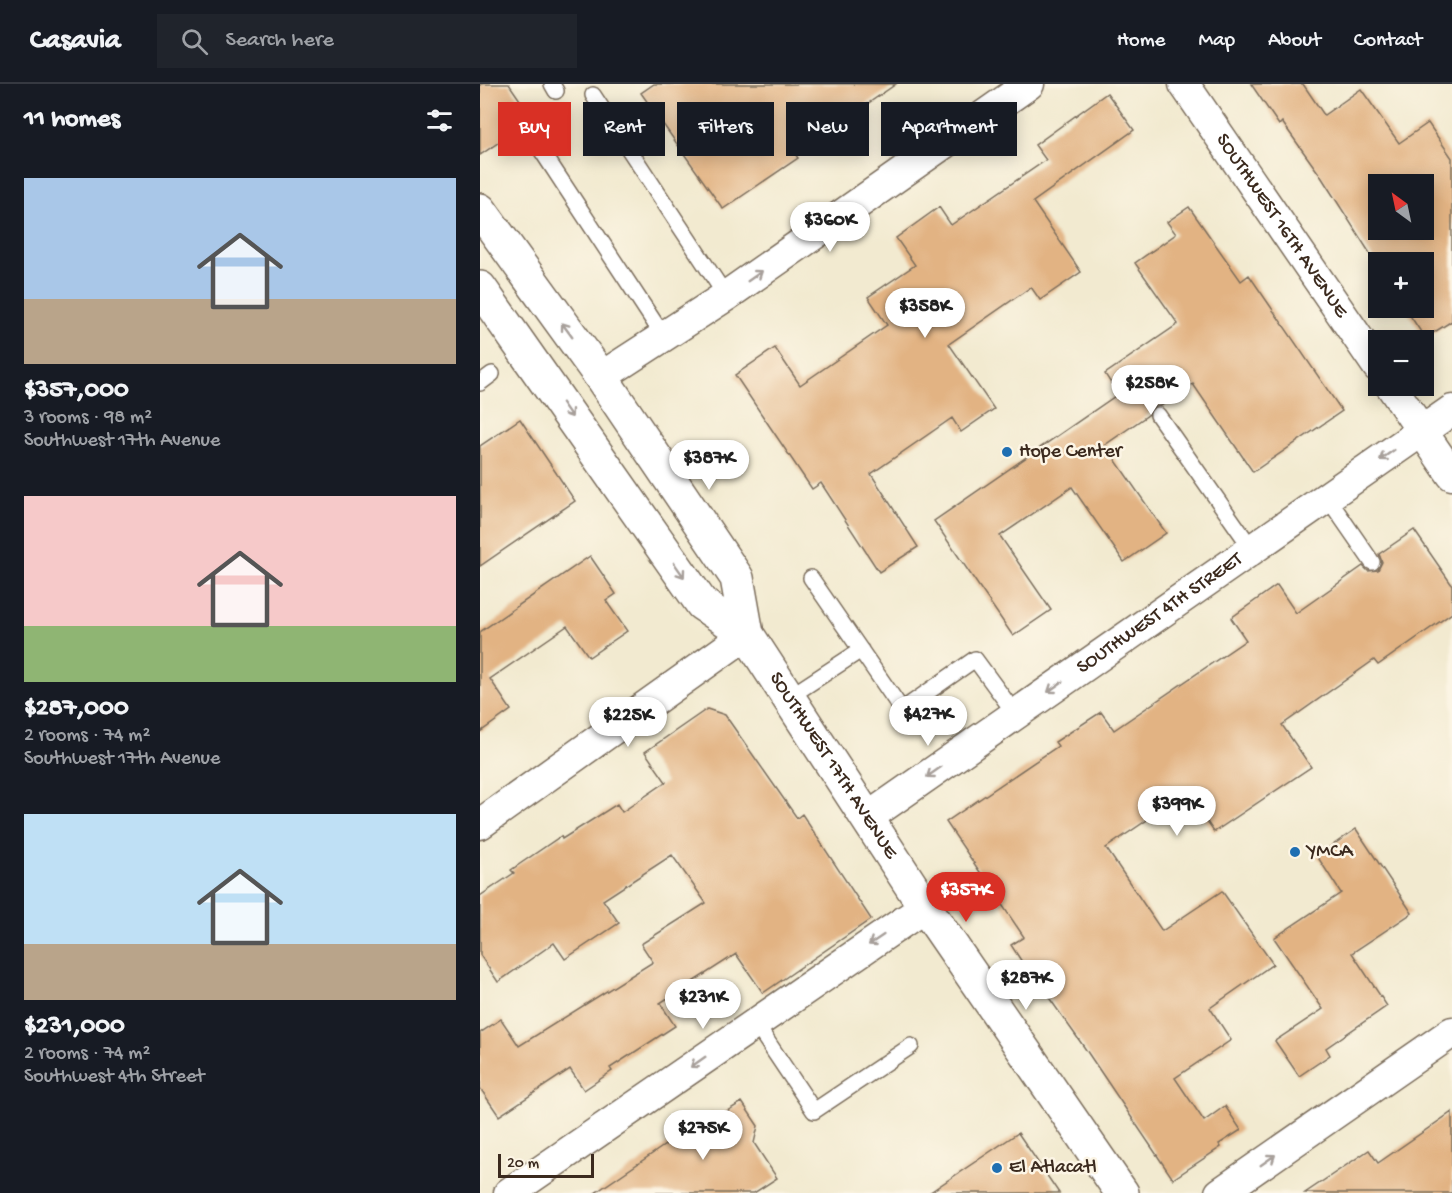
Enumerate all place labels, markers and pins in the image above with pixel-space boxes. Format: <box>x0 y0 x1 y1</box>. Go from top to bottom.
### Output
pin: $360K <box>788 202 872 253</box>
pin: $358K <box>883 288 967 339</box>
pin: $258K <box>1109 365 1193 416</box>
pin: $387K <box>667 440 751 491</box>
place label: Hope Center <box>1019 441 1124 464</box>
marker: Hope Center <box>1000 445 1014 459</box>
pin: $427K <box>886 696 970 747</box>
pin: $225K <box>586 697 670 748</box>
pin: $399K <box>1135 786 1219 837</box>
place label: YMCA <box>1305 841 1354 864</box>
marker: YMCA <box>1288 845 1302 859</box>
pin: $357K <box>924 872 1008 923</box>
pin: $287K <box>984 960 1068 1011</box>
pin: $231K <box>661 979 745 1030</box>
pin: $275K <box>661 1110 745 1161</box>
place label: El Atlacatl <box>1009 1157 1097 1180</box>
marker: El Atlacatl <box>990 1161 1004 1175</box>

